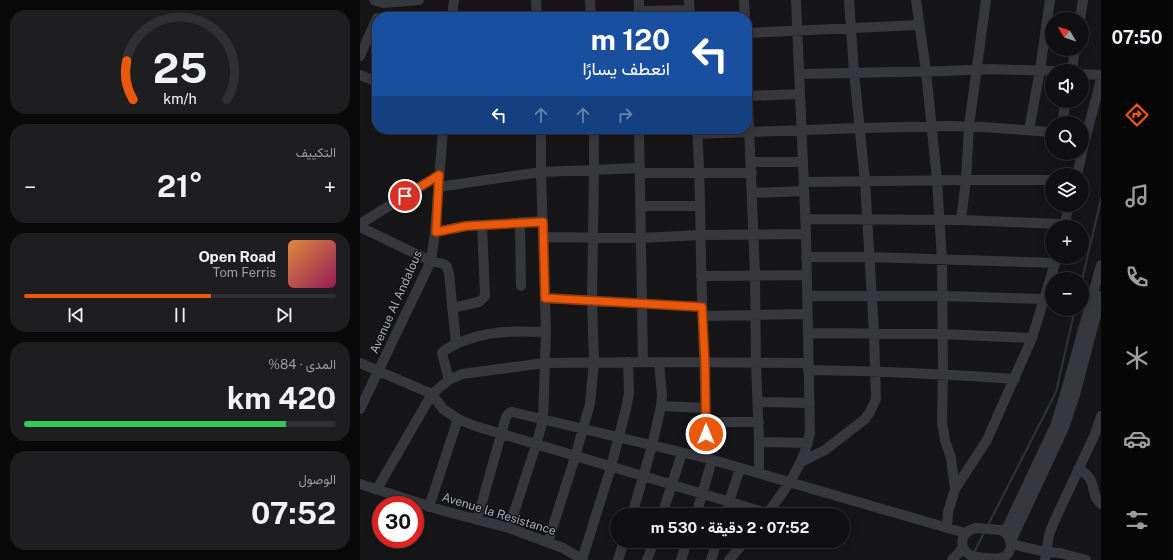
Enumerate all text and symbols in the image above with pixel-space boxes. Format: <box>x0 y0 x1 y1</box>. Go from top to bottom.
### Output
north arrow <box>1045 12 1089 56</box>
map controls <box>1045 12 1089 316</box>
text: 120 m <box>591 23 670 56</box>
text: 07:50 <box>1111 27 1163 48</box>
icon: left <box>684 28 736 80</box>
text: 25 <box>153 43 207 92</box>
text: انعطف يسارًا <box>583 58 670 79</box>
button: sound <box>1045 64 1089 108</box>
text: km/h <box>163 90 197 107</box>
icon: directions <box>1123 101 1151 129</box>
icon: left <box>488 104 510 126</box>
icon: ahead <box>530 104 552 126</box>
icon: ahead <box>572 104 594 126</box>
icon: right <box>614 104 636 126</box>
button: search <box>1045 116 1089 160</box>
text: التكييف <box>296 145 336 160</box>
text: 21° <box>157 168 203 204</box>
button: layers <box>1045 168 1089 212</box>
text: − <box>24 174 36 200</box>
text: + <box>324 174 336 200</box>
pin <box>388 179 422 213</box>
icon: music <box>1123 182 1151 210</box>
icon: arrive <box>394 185 416 207</box>
button: + <box>1045 220 1089 264</box>
text: Open Road <box>198 248 276 265</box>
street label: Avenue Al Andalous <box>367 248 425 356</box>
icon: phone <box>1123 263 1151 291</box>
text: Tom Ferris <box>213 265 276 280</box>
button: − <box>1045 272 1089 316</box>
icon: previous <box>65 304 87 326</box>
icon: pause <box>169 304 191 326</box>
icon: next <box>273 304 295 326</box>
icon: climate <box>1123 344 1151 372</box>
text: المدى · 84% <box>268 357 336 372</box>
text: 420 km <box>227 380 336 416</box>
position arrow <box>685 413 727 455</box>
icon: car <box>1123 425 1151 453</box>
text: الوصول <box>298 472 336 487</box>
street label: Avenue la Resistance <box>440 490 558 538</box>
text: 07:52 <box>251 495 336 531</box>
speed limit sign: 30 <box>372 496 424 548</box>
icon: filters <box>1123 506 1151 534</box>
text: 07:52 · 2 دقيقة · 530 m <box>651 519 809 536</box>

